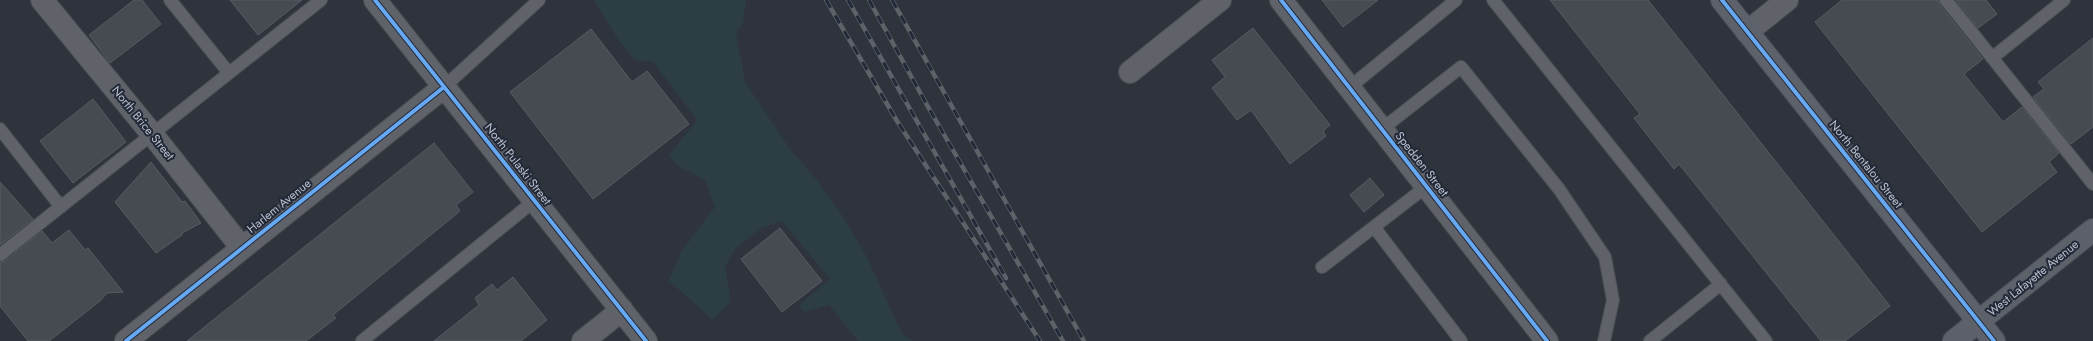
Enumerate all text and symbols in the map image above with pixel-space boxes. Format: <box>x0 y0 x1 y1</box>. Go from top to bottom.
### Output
street label: North Brice Street <box>107 82 179 164</box>
street label: North Bentalou Street <box>1825 116 1907 212</box>
street label: North Pulaski Street <box>480 119 556 209</box>
street label: Spedden Street <box>1391 128 1453 200</box>
street label: Harlem Avenue <box>243 175 315 237</box>
street label: West Lafayette Avenue <box>1983 235 2083 321</box>

